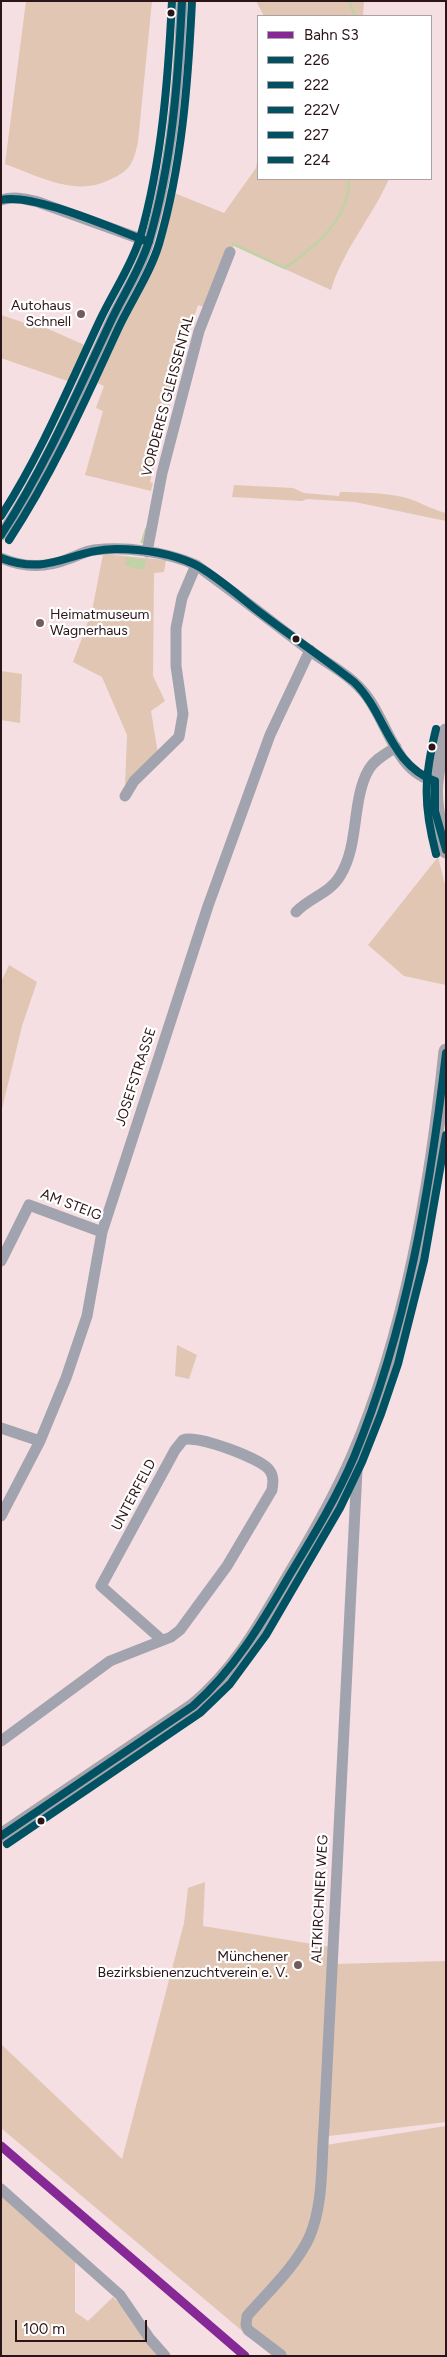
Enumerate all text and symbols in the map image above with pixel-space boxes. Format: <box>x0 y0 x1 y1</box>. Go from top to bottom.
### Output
unlabelled marker <box>166 8 176 18</box>
legend <box>257 15 432 180</box>
text: Bahn S3 <box>304 26 359 44</box>
text: 226 <box>304 51 329 69</box>
text: 222 <box>304 76 329 94</box>
text: 222V <box>304 101 340 119</box>
text: 227 <box>304 126 329 144</box>
text: 224 <box>304 151 330 169</box>
place label: Autohaus Schnell <box>11 298 71 331</box>
marker: Autohaus Schnell <box>75 308 87 320</box>
street label: VORDERES GLEISSENTAL <box>138 314 198 478</box>
place label: Heimatmuseum Wagnerhaus <box>50 607 149 640</box>
marker: Heimatmuseum Wagnerhaus <box>34 617 46 629</box>
unlabelled marker <box>291 634 301 644</box>
unlabelled marker <box>427 742 437 752</box>
street label: JOSEFSTRASSE <box>112 1026 160 1128</box>
street label: AM STEIG <box>38 1186 104 1224</box>
street label: UNTERFELD <box>108 1456 160 1534</box>
unlabelled marker <box>36 1816 46 1826</box>
street label: ALTKIRCHNER WEG <box>308 1834 332 1964</box>
place label: Münchener Bezirksbienenzuchtverein e. V. <box>98 1949 288 1981</box>
marker: Münchener Bezirksbienenzuchtverein e. V. <box>292 1959 304 1971</box>
scale bar <box>18 2310 150 2342</box>
text: 100 m <box>23 2320 65 2338</box>

